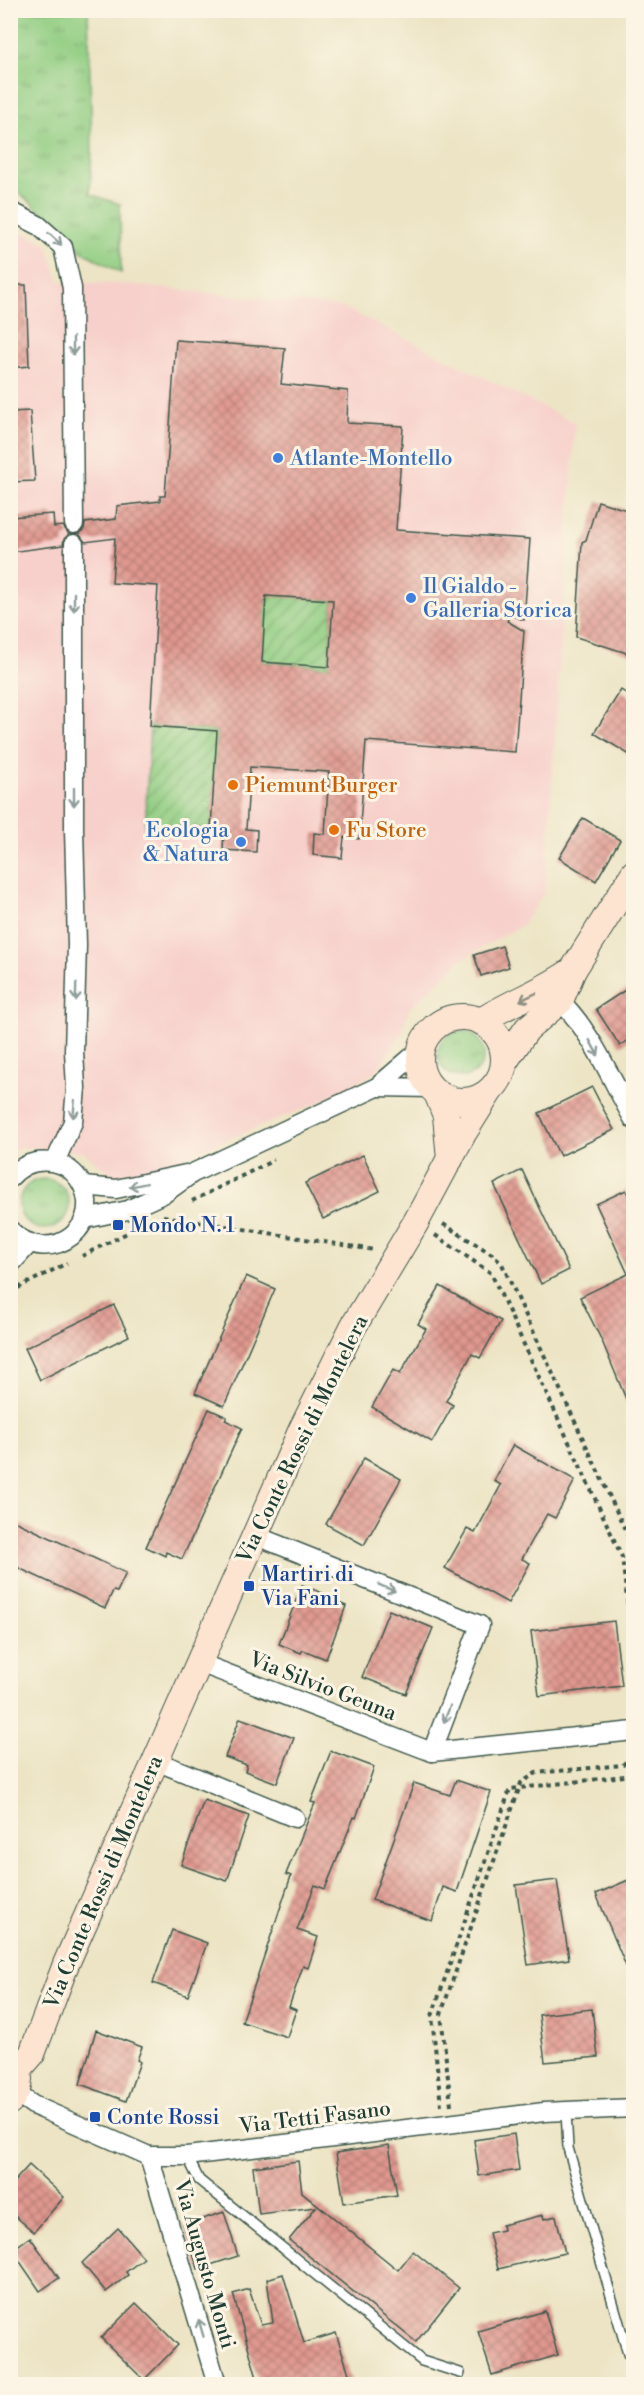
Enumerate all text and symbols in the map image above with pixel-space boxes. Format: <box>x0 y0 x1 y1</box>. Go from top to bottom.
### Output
one-way arrow <box>47 232 62 246</box>
one-way arrow <box>67 336 78 356</box>
place label: Atlante-Montello <box>289 446 453 472</box>
marker: Atlante-Montello <box>271 451 285 465</box>
place label: Il Gialdo - Galleria Storica <box>423 574 573 624</box>
marker: Il Gialdo - Galleria Storica <box>404 591 418 605</box>
one-way arrow <box>68 592 80 612</box>
place label: Piemunt Burger <box>245 773 397 799</box>
marker: Piemunt Burger <box>226 778 240 792</box>
one-way arrow <box>68 787 80 807</box>
place label: Ecologia & Natura <box>143 818 229 868</box>
place label: Fu Store <box>346 818 427 844</box>
marker: Fu Store <box>327 823 341 837</box>
marker: Ecologia & Natura <box>234 835 248 849</box>
one-way arrow <box>70 982 82 1002</box>
one-way arrow <box>519 992 538 1003</box>
one-way arrow <box>589 1039 600 1057</box>
one-way arrow <box>69 1098 80 1118</box>
one-way arrow <box>129 1180 149 1191</box>
place label: Mondo N. 1 <box>130 1213 235 1239</box>
marker: Mondo N. 1 <box>111 1218 125 1232</box>
street label: Via Conte Rossi di Montelera <box>231 1311 375 1569</box>
place label: Martiri di Via Fani <box>260 1562 354 1612</box>
marker: Martiri di Via Fani <box>242 1579 256 1593</box>
one-way arrow <box>377 1583 395 1594</box>
street label: Via Silvio Geuna <box>244 1647 400 1727</box>
one-way arrow <box>440 1704 451 1722</box>
street label: Via Conte Rossi di Montelera <box>38 1751 169 2014</box>
street label: Via Tetti Fasano <box>237 2096 392 2140</box>
place label: Conte Rossi <box>107 2105 219 2131</box>
marker: Conte Rossi <box>88 2110 102 2124</box>
street label: Via Augusto Monti <box>167 2176 241 2352</box>
one-way arrow <box>195 2319 206 2338</box>

